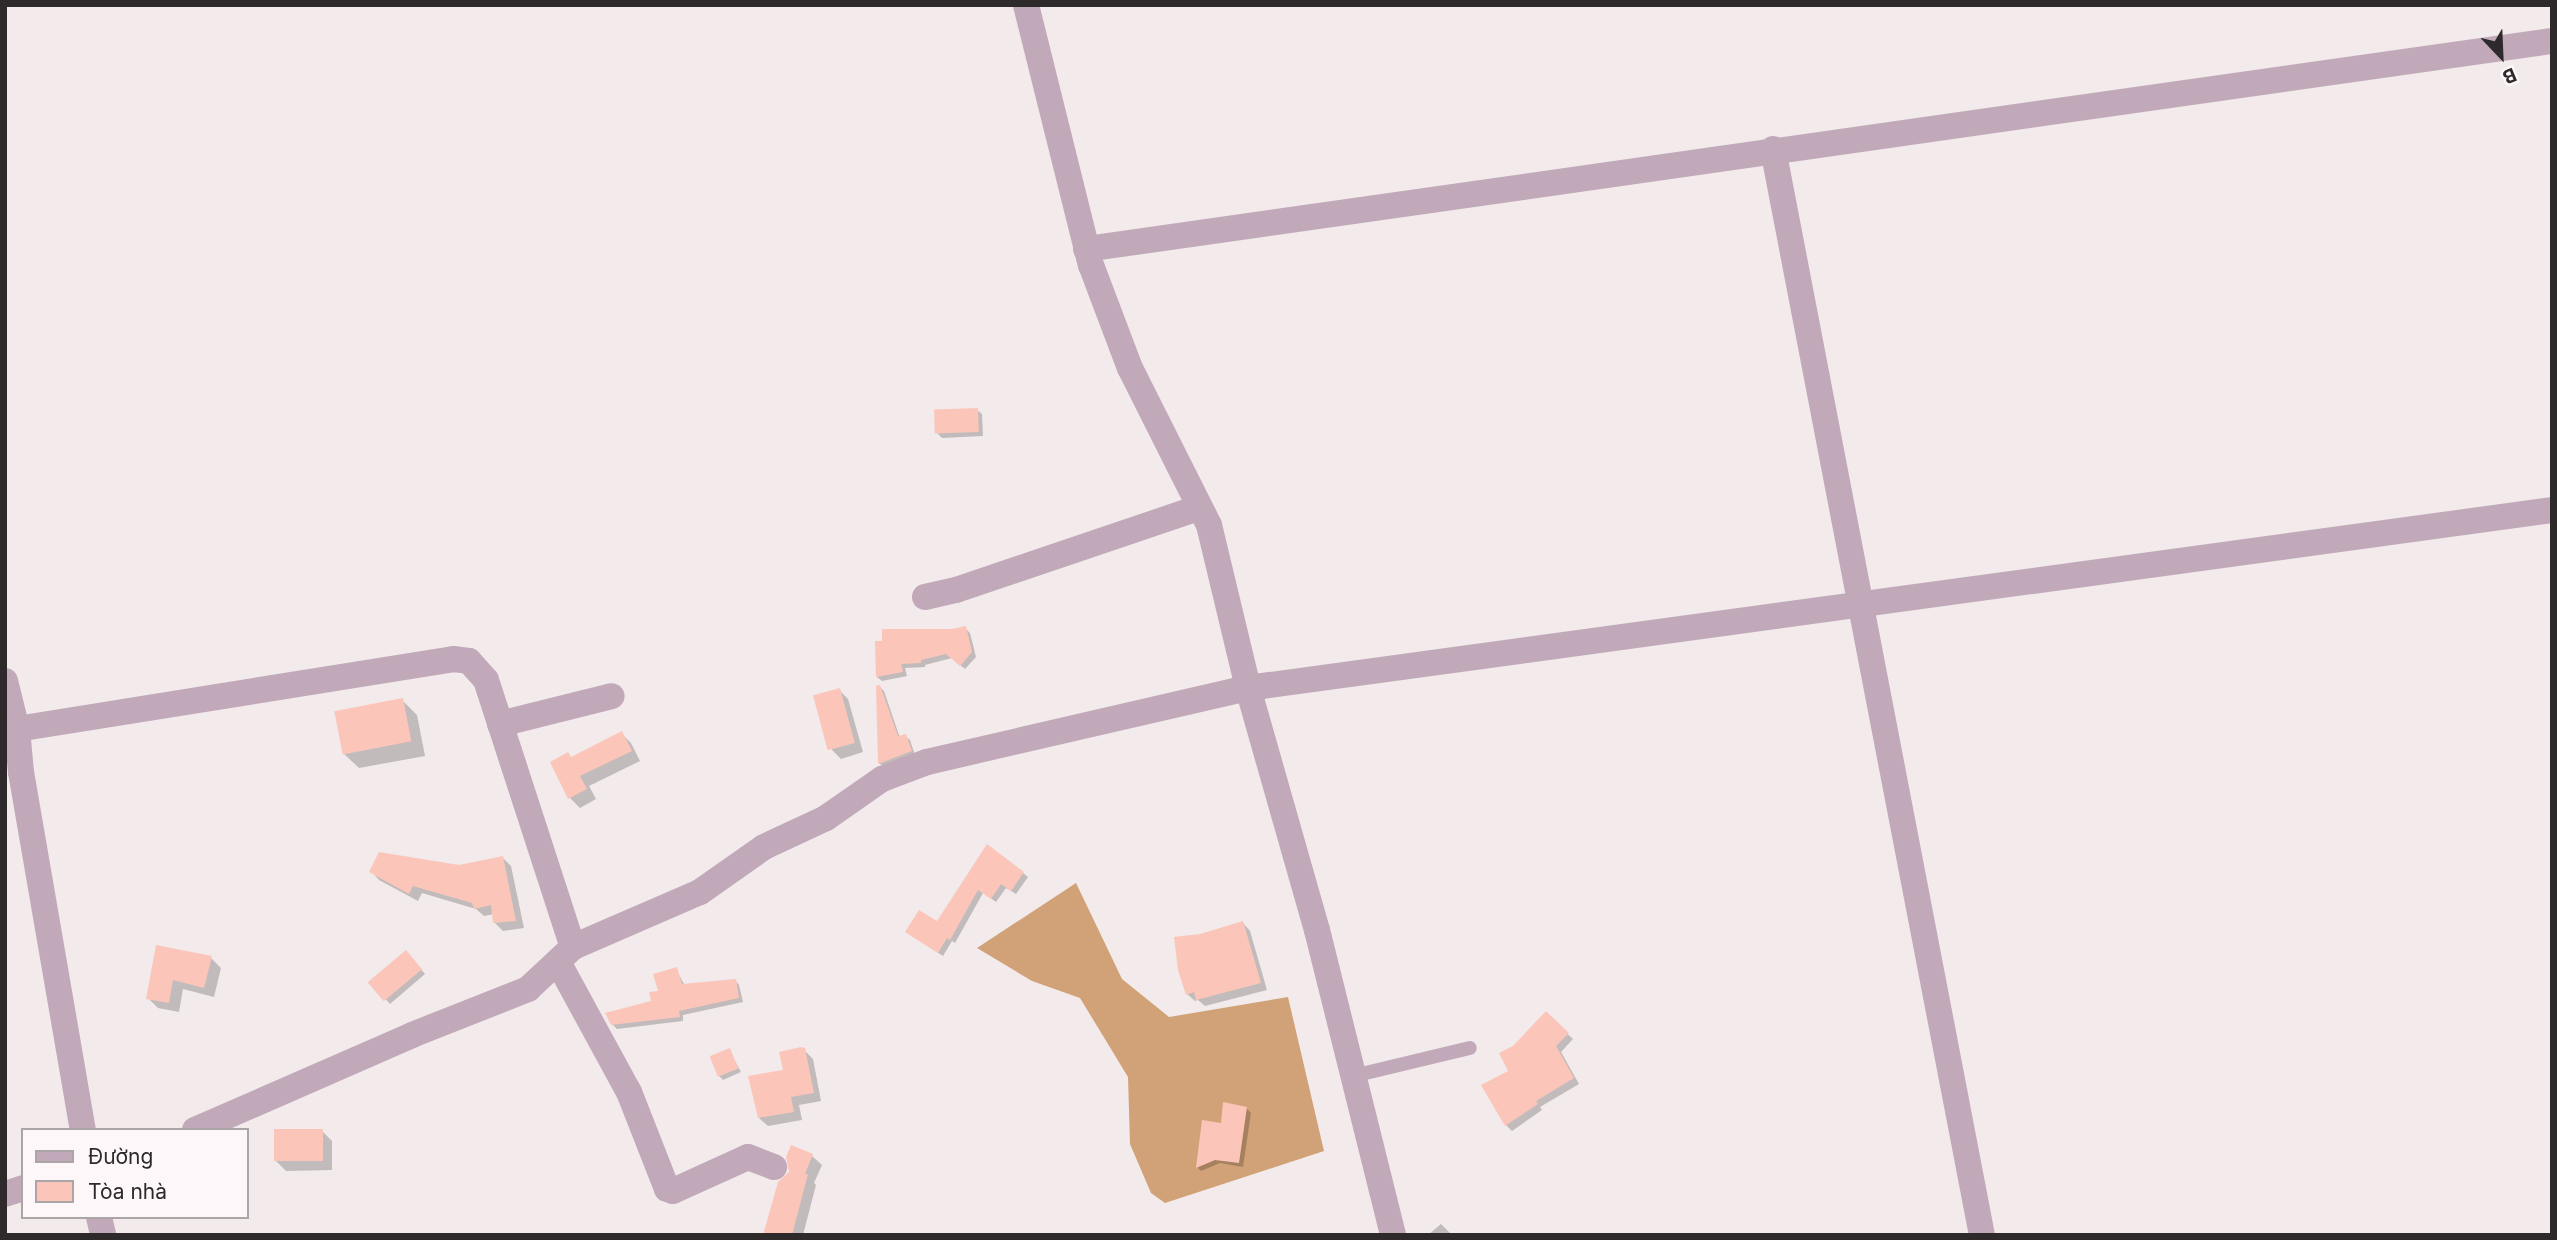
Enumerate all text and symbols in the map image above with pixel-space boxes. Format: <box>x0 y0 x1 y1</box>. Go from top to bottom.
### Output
north arrow <box>2466 21 2536 91</box>
text: B <box>2499 63 2520 89</box>
legend <box>21 1128 248 1219</box>
text: Đường <box>88 1144 153 1169</box>
text: Tòa nhà <box>88 1179 167 1204</box>

